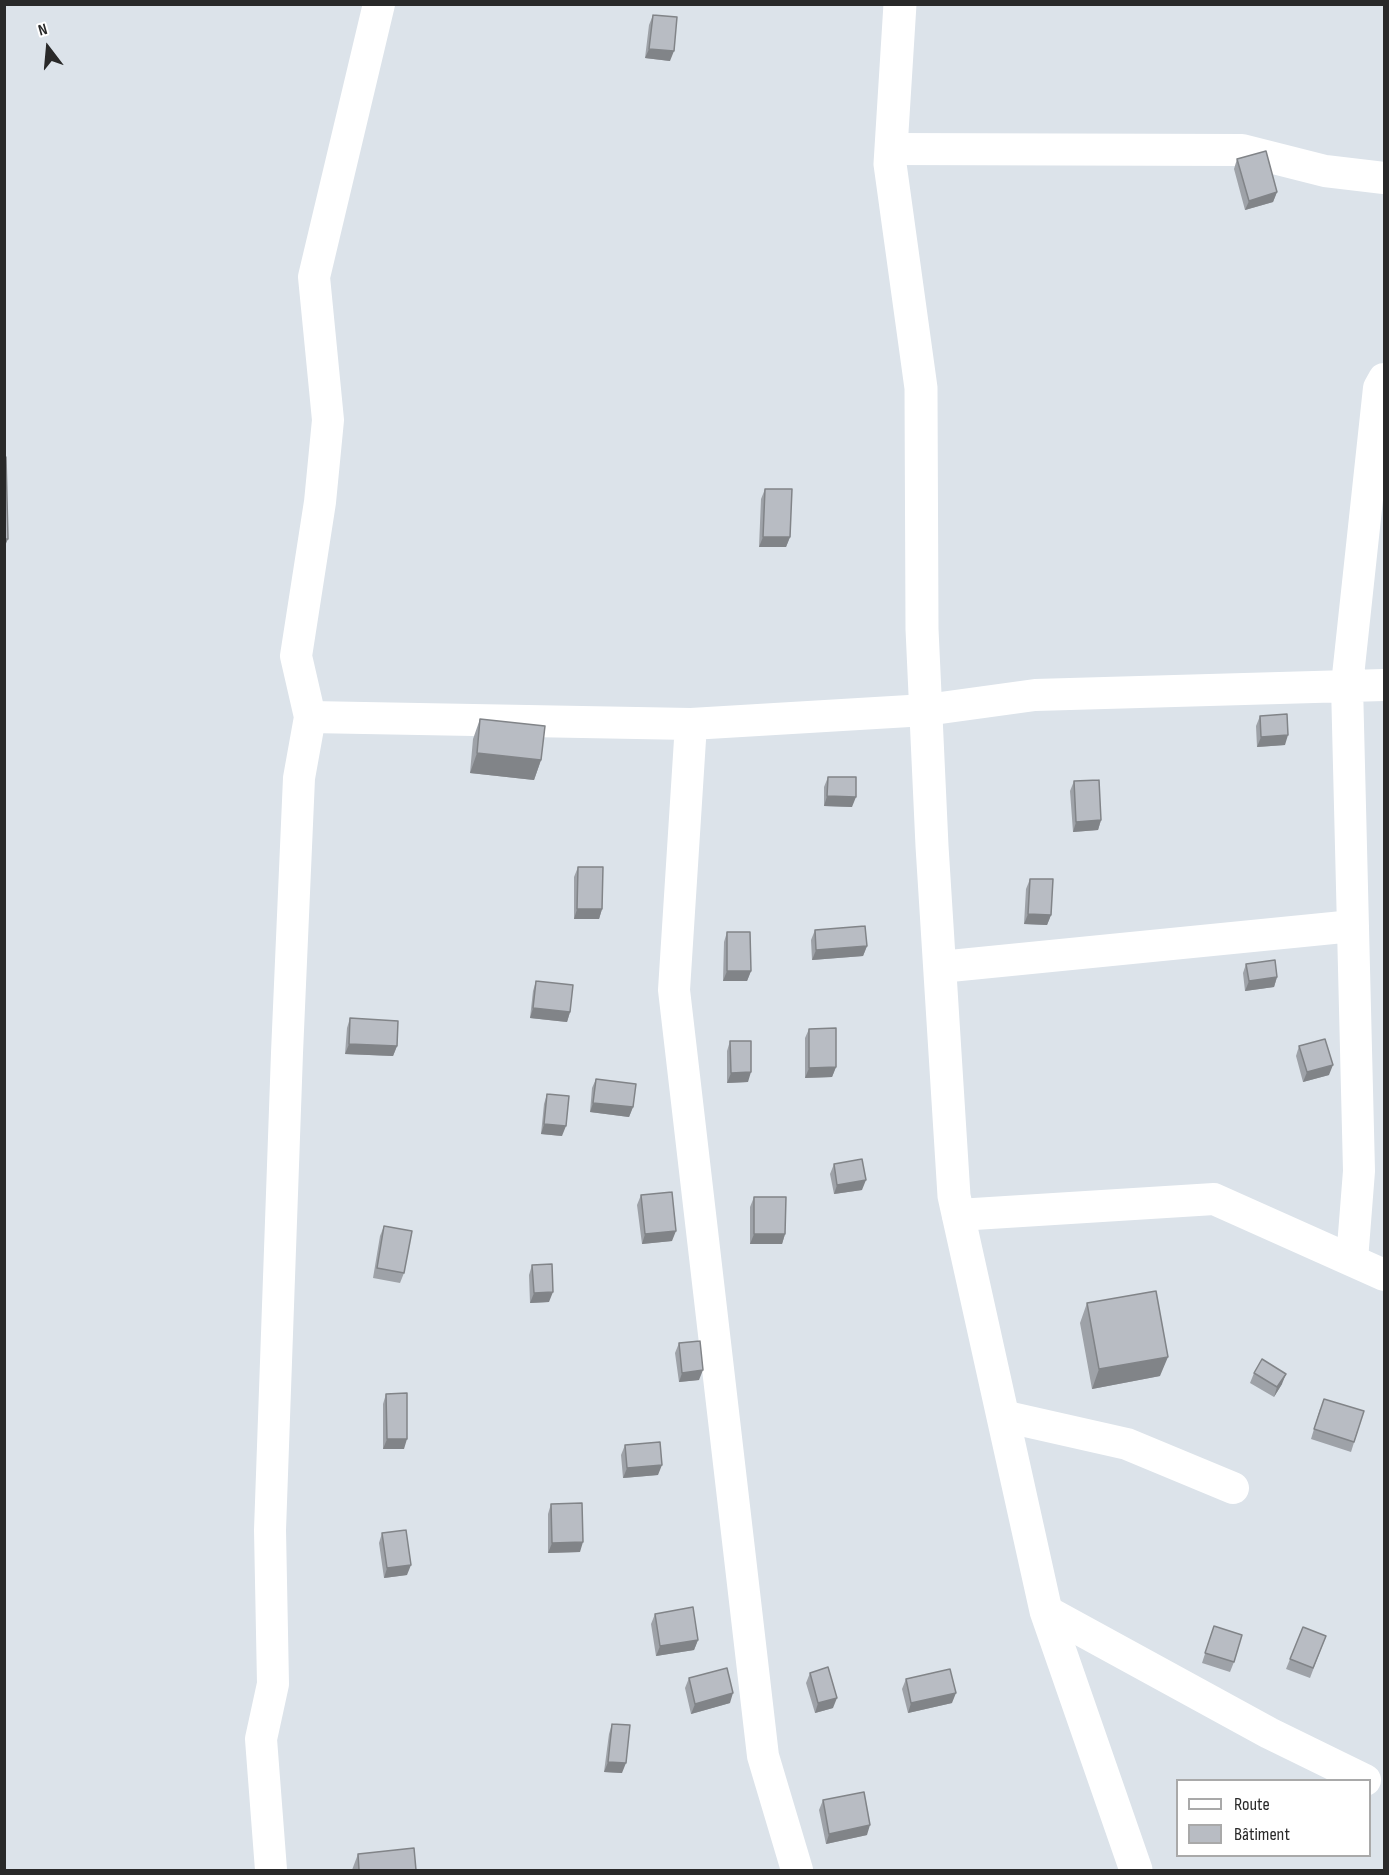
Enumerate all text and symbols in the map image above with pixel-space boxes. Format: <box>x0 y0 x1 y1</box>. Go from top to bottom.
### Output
north arrow <box>18 18 78 78</box>
text: N <box>36 20 50 41</box>
legend <box>1176 1779 1371 1857</box>
text: Route <box>1234 1794 1270 1815</box>
text: Bâtiment <box>1234 1824 1290 1845</box>

